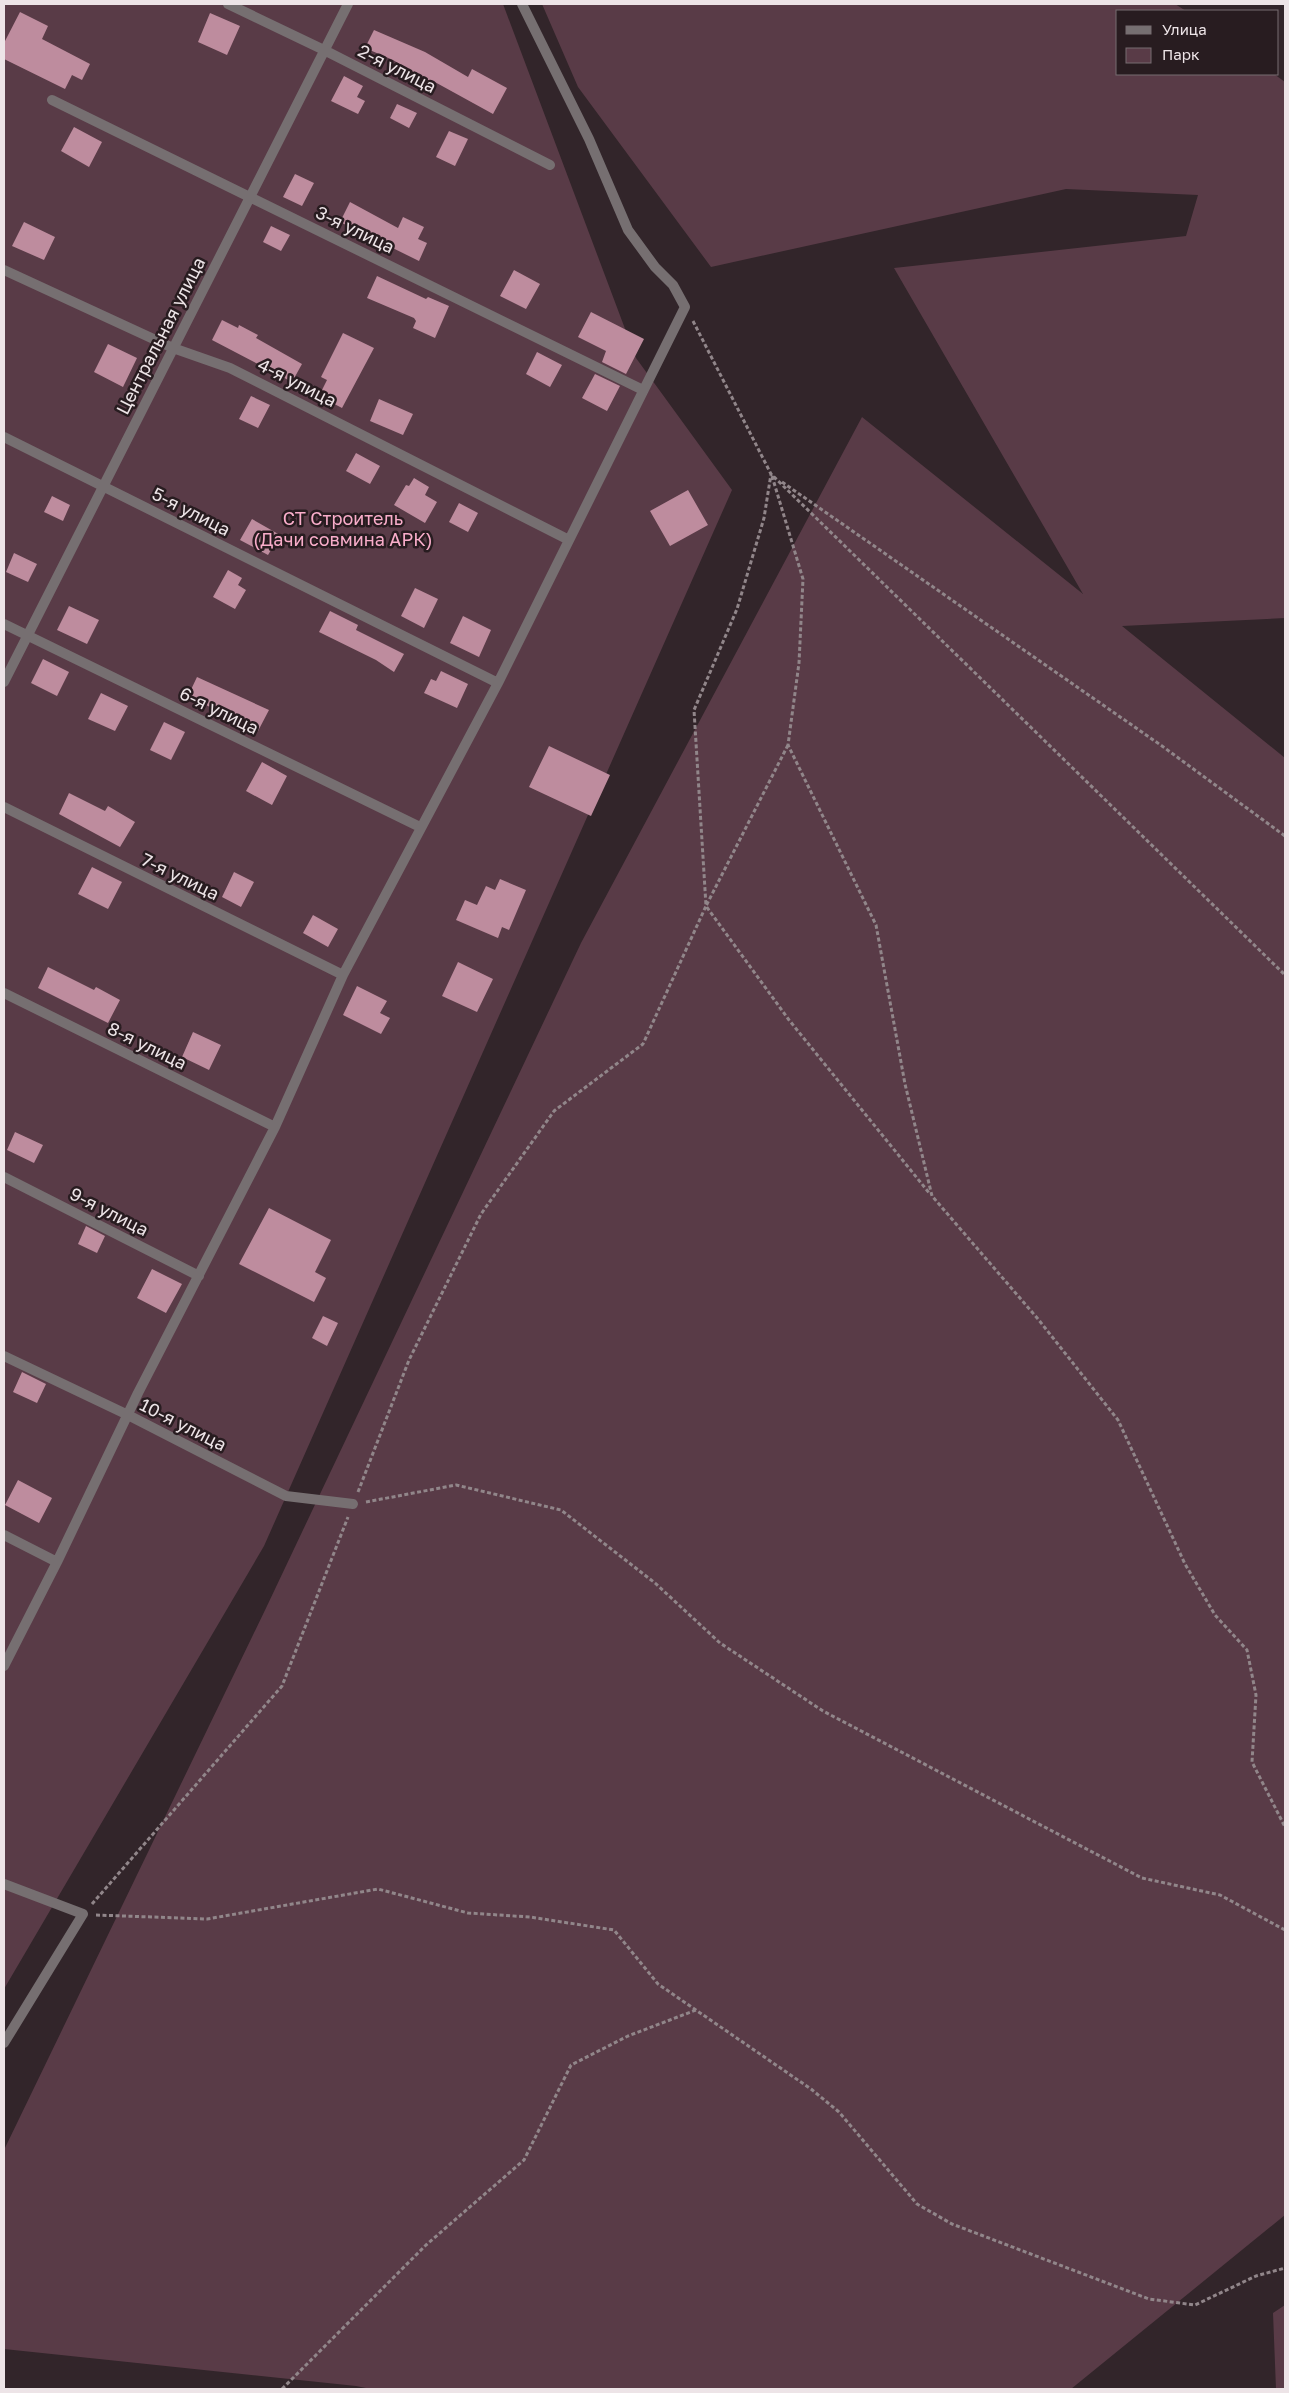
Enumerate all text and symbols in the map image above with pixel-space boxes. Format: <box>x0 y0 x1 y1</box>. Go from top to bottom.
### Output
legend <box>1116 10 1279 75</box>
text: Улица <box>1162 20 1207 38</box>
street label: 2-я улица <box>355 39 440 97</box>
text: Парк <box>1162 45 1200 63</box>
street label: 3-я улица <box>312 201 398 258</box>
street label: Центральная улица <box>111 253 209 418</box>
street label: 4-я улица <box>254 353 340 411</box>
street label: 5-я улица <box>149 482 234 540</box>
park label: СТ Строитель (Дачи совмина АРК) <box>253 507 433 550</box>
street label: 6-я улица <box>176 682 263 739</box>
street label: 7-я улица <box>138 848 223 904</box>
street label: 8-я улица <box>104 1017 191 1074</box>
street label: 9-я улица <box>66 1182 152 1240</box>
street label: 10-я улица <box>136 1393 230 1455</box>

